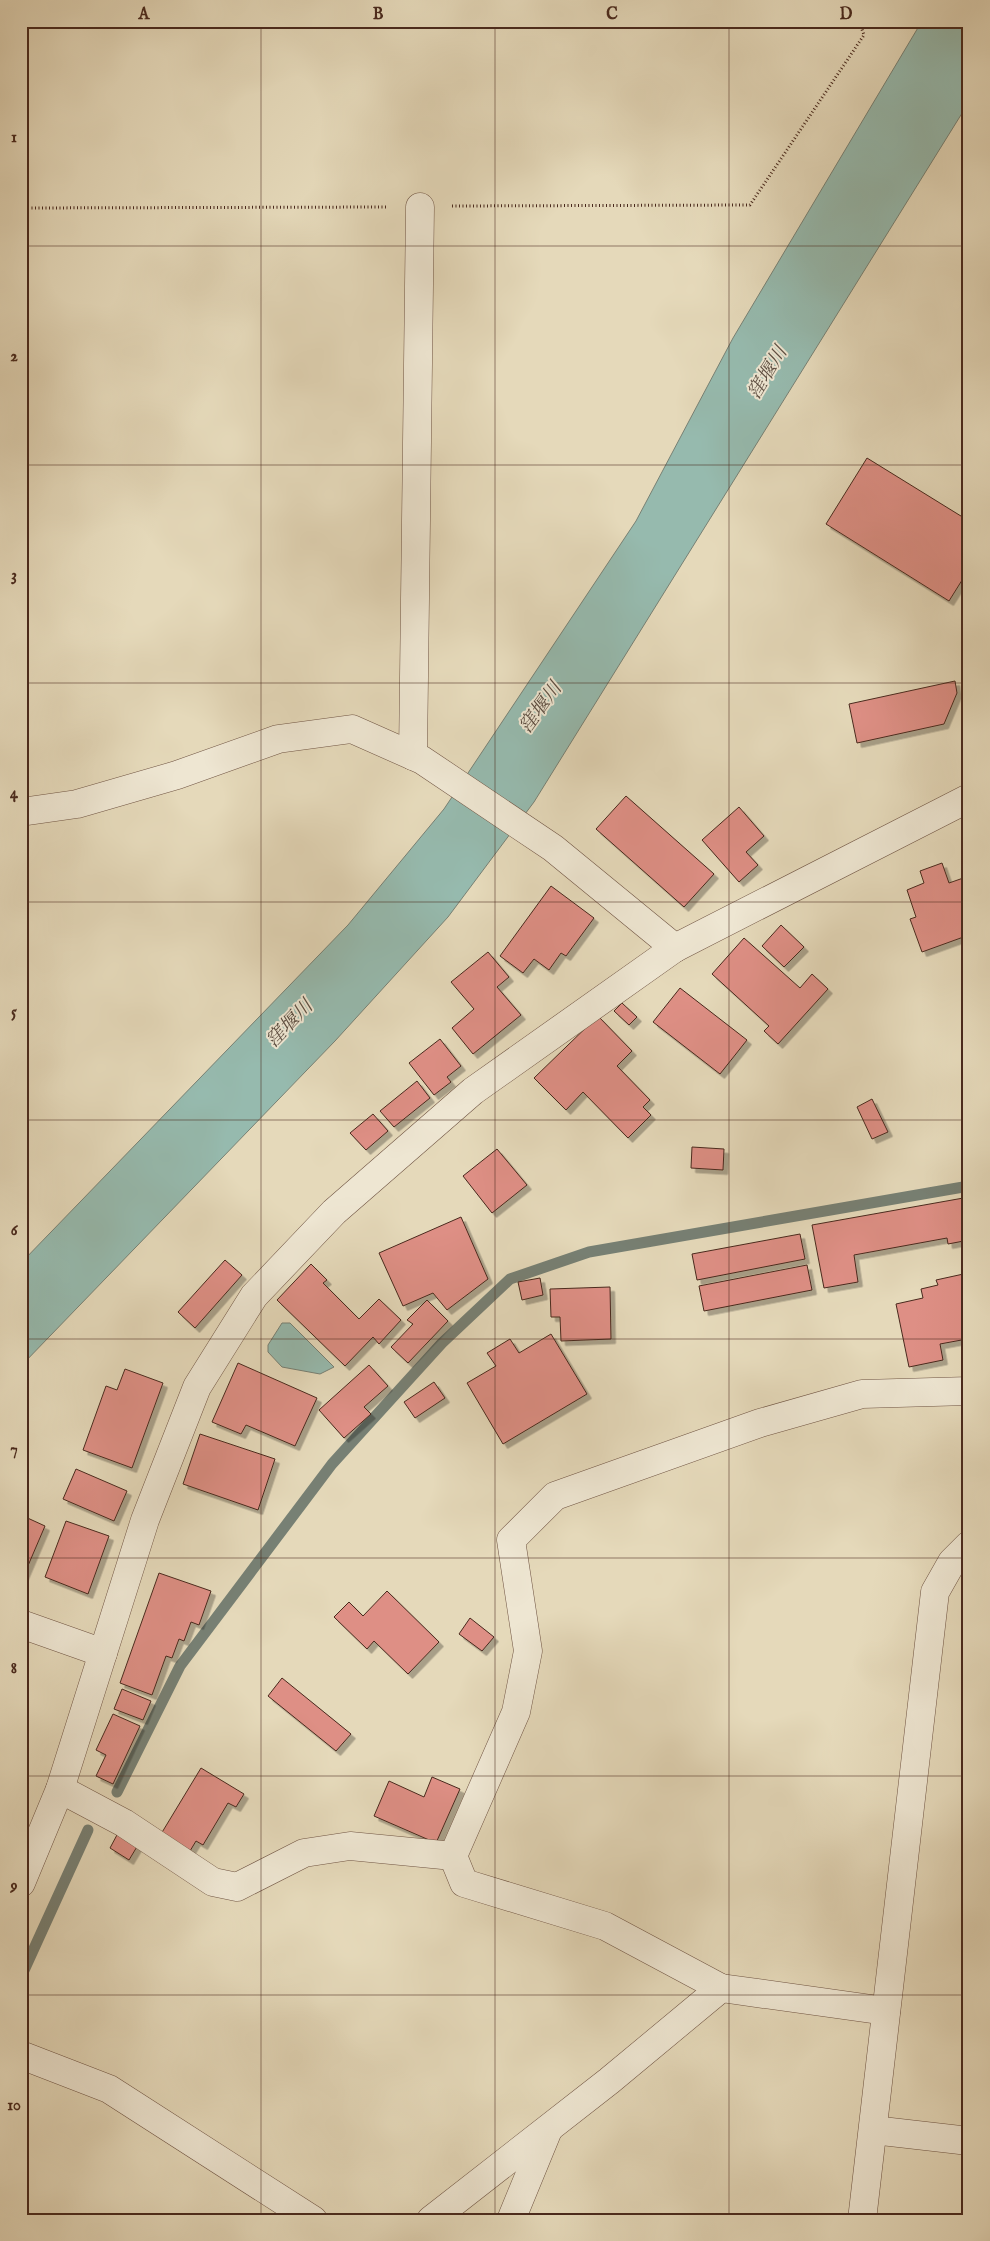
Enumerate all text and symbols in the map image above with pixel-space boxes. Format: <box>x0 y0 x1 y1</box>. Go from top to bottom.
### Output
text: A <box>138 5 151 25</box>
text: B <box>373 5 384 25</box>
text: C <box>606 5 618 25</box>
text: D <box>840 5 853 25</box>
text: 1 <box>11 128 17 148</box>
water label: 窪堰川 <box>743 341 794 404</box>
text: 2 <box>10 347 18 367</box>
text: 3 <box>11 566 17 586</box>
water label: 窪堰川 <box>515 676 569 738</box>
text: 4 <box>10 784 19 804</box>
water label: 窪堰川 <box>262 994 320 1053</box>
text: 5 <box>11 1003 17 1023</box>
text: 6 <box>11 1221 19 1241</box>
text: 7 <box>10 1440 18 1460</box>
text: 8 <box>11 1659 17 1679</box>
text: 9 <box>10 1877 18 1897</box>
text: 10 <box>7 2096 21 2116</box>

